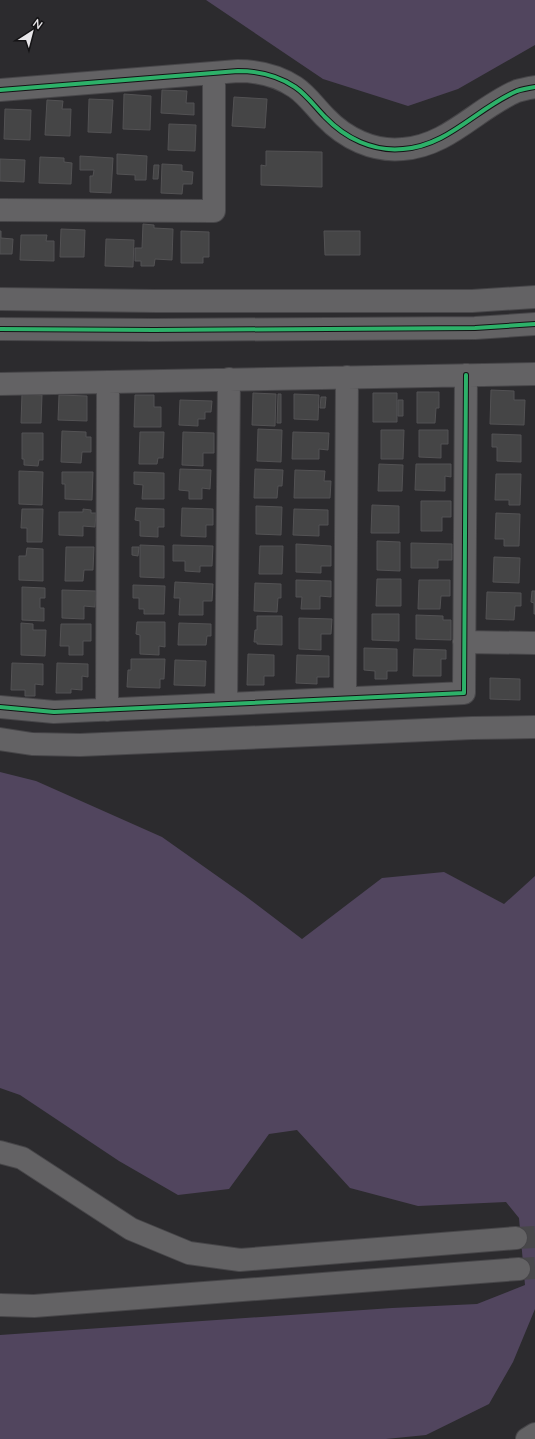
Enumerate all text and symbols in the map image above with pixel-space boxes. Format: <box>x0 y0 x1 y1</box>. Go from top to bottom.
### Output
north arrow <box>12 12 52 52</box>
text: N <box>31 16 45 31</box>

